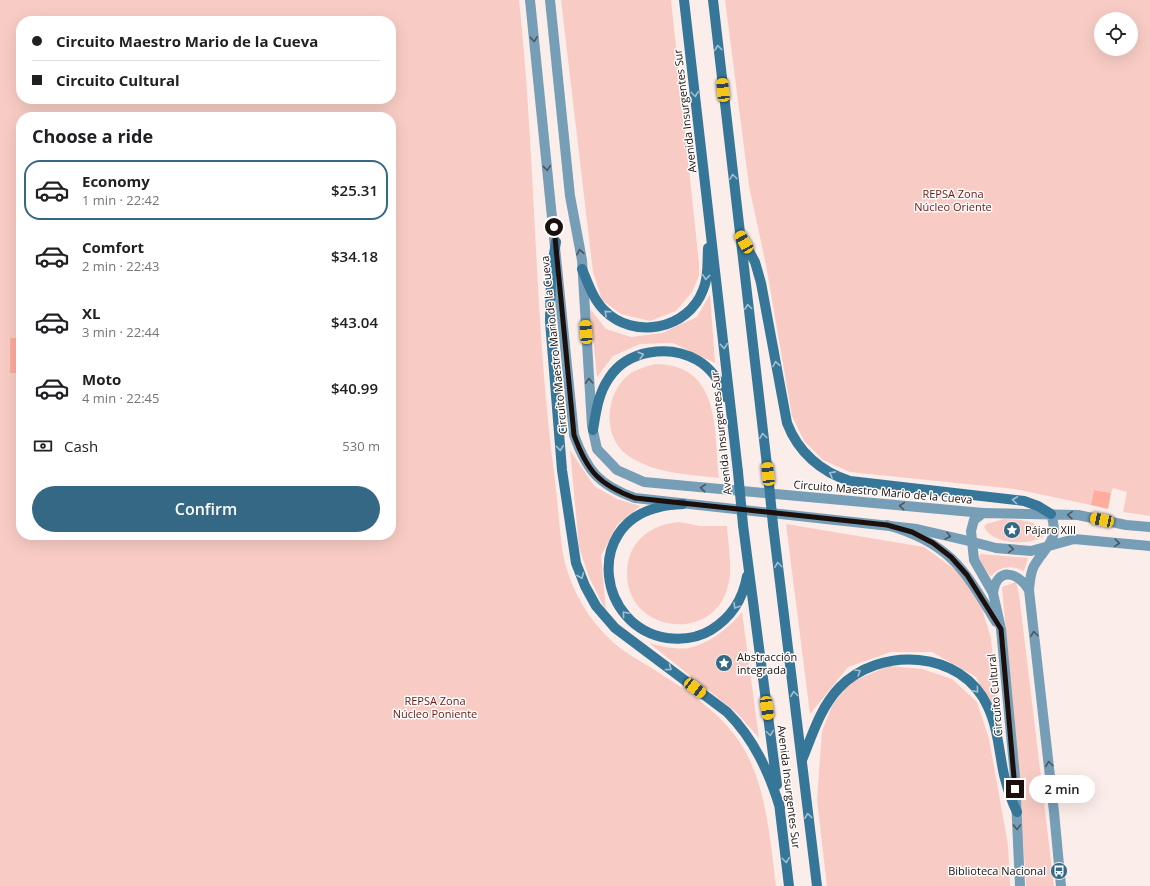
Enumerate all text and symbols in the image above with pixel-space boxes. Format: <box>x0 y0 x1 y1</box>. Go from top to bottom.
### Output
map controls <box>1094 12 1138 56</box>
button: locate <box>1094 12 1138 56</box>
text: Circuito Maestro Mario de la Cueva <box>56 31 318 51</box>
one-way arrow <box>529 36 538 42</box>
one-way arrow <box>714 45 723 51</box>
street label: Avenida Insurgentes Sur <box>669 48 700 174</box>
text: Circuito Cultural <box>56 70 180 90</box>
car <box>716 77 730 103</box>
one-way arrow <box>691 91 700 97</box>
text: Choose a ride <box>32 124 153 148</box>
one-way arrow <box>542 165 551 171</box>
text: Economy <box>82 171 150 191</box>
icon: car <box>34 172 70 208</box>
one-way arrow <box>729 174 738 180</box>
text: $25.31 <box>331 180 378 200</box>
park label: REPSA Zona Núcleo Oriente <box>914 186 992 214</box>
text: 1 min · 22:42 <box>82 191 159 209</box>
route start <box>545 218 563 236</box>
car <box>733 229 755 255</box>
text: Comfort <box>82 237 144 257</box>
icon: car <box>34 238 70 274</box>
text: $34.18 <box>331 246 378 266</box>
one-way arrow <box>576 249 585 255</box>
street label: Circuito Maestro Mario de la Cueva <box>537 255 570 435</box>
text: 2 min · 22:43 <box>82 257 159 275</box>
one-way arrow <box>702 274 711 280</box>
text: XL <box>82 303 100 323</box>
one-way arrow <box>744 303 753 310</box>
icon: car <box>34 304 70 340</box>
one-way arrow <box>604 310 612 317</box>
text: $43.04 <box>331 312 378 332</box>
car <box>579 320 593 344</box>
text: 3 min · 22:44 <box>82 323 159 341</box>
one-way arrow <box>719 343 728 349</box>
one-way arrow <box>637 351 644 360</box>
one-way arrow <box>772 360 781 367</box>
text: Moto <box>82 369 121 389</box>
icon: car <box>34 370 70 406</box>
street label: Avenida Insurgentes Sur <box>706 370 734 496</box>
text: $40.99 <box>331 378 378 398</box>
one-way arrow <box>585 378 594 384</box>
text: 4 min · 22:45 <box>82 389 159 407</box>
one-way arrow <box>759 433 768 439</box>
icon: cash <box>32 435 54 457</box>
text: Cash <box>64 436 98 456</box>
text: 530 m <box>342 437 380 455</box>
one-way arrow <box>556 445 565 451</box>
car <box>761 461 775 487</box>
one-way arrow <box>829 471 836 479</box>
street label: Circuito Maestro Mario de la Cueva <box>793 476 973 507</box>
one-way arrow <box>700 483 706 492</box>
button: Confirm <box>32 486 380 532</box>
one-way arrow <box>1012 496 1018 505</box>
one-way arrow <box>899 501 905 510</box>
one-way arrow <box>1067 511 1073 519</box>
car <box>1089 512 1115 528</box>
place icon: Pájaro XIII <box>1002 520 1022 540</box>
place label: Pájaro XIII <box>1025 522 1076 537</box>
one-way arrow <box>944 531 951 540</box>
one-way arrow <box>1114 538 1120 547</box>
one-way arrow <box>1008 545 1014 554</box>
one-way arrow <box>774 562 783 568</box>
one-way arrow <box>576 572 584 580</box>
one-way arrow <box>733 602 740 609</box>
one-way arrow <box>622 611 629 618</box>
one-way arrow <box>1030 631 1039 637</box>
place label: Abstracción integrada <box>737 649 797 677</box>
place icon: Abstracción integrada <box>714 653 734 673</box>
street label: Circuito Cultural <box>983 653 1006 737</box>
one-way arrow <box>664 664 671 671</box>
one-way arrow <box>854 670 861 677</box>
car <box>682 676 708 700</box>
one-way arrow <box>972 685 979 693</box>
one-way arrow <box>789 691 798 697</box>
park label: REPSA Zona Núcleo Poniente <box>393 693 477 721</box>
car <box>759 695 775 721</box>
street label: Avenida Insurgentes Sur <box>774 724 805 850</box>
one-way arrow <box>765 730 774 736</box>
one-way arrow <box>1045 761 1054 767</box>
callout: 2 min <box>1029 775 1095 803</box>
route end <box>1006 780 1024 798</box>
text: 2 min <box>1044 780 1080 798</box>
one-way arrow <box>804 813 813 820</box>
one-way arrow <box>1013 824 1022 830</box>
one-way arrow <box>781 857 790 863</box>
bus stop icon: Biblioteca Nacional <box>1049 861 1069 881</box>
place label: Biblioteca Nacional <box>948 863 1046 878</box>

